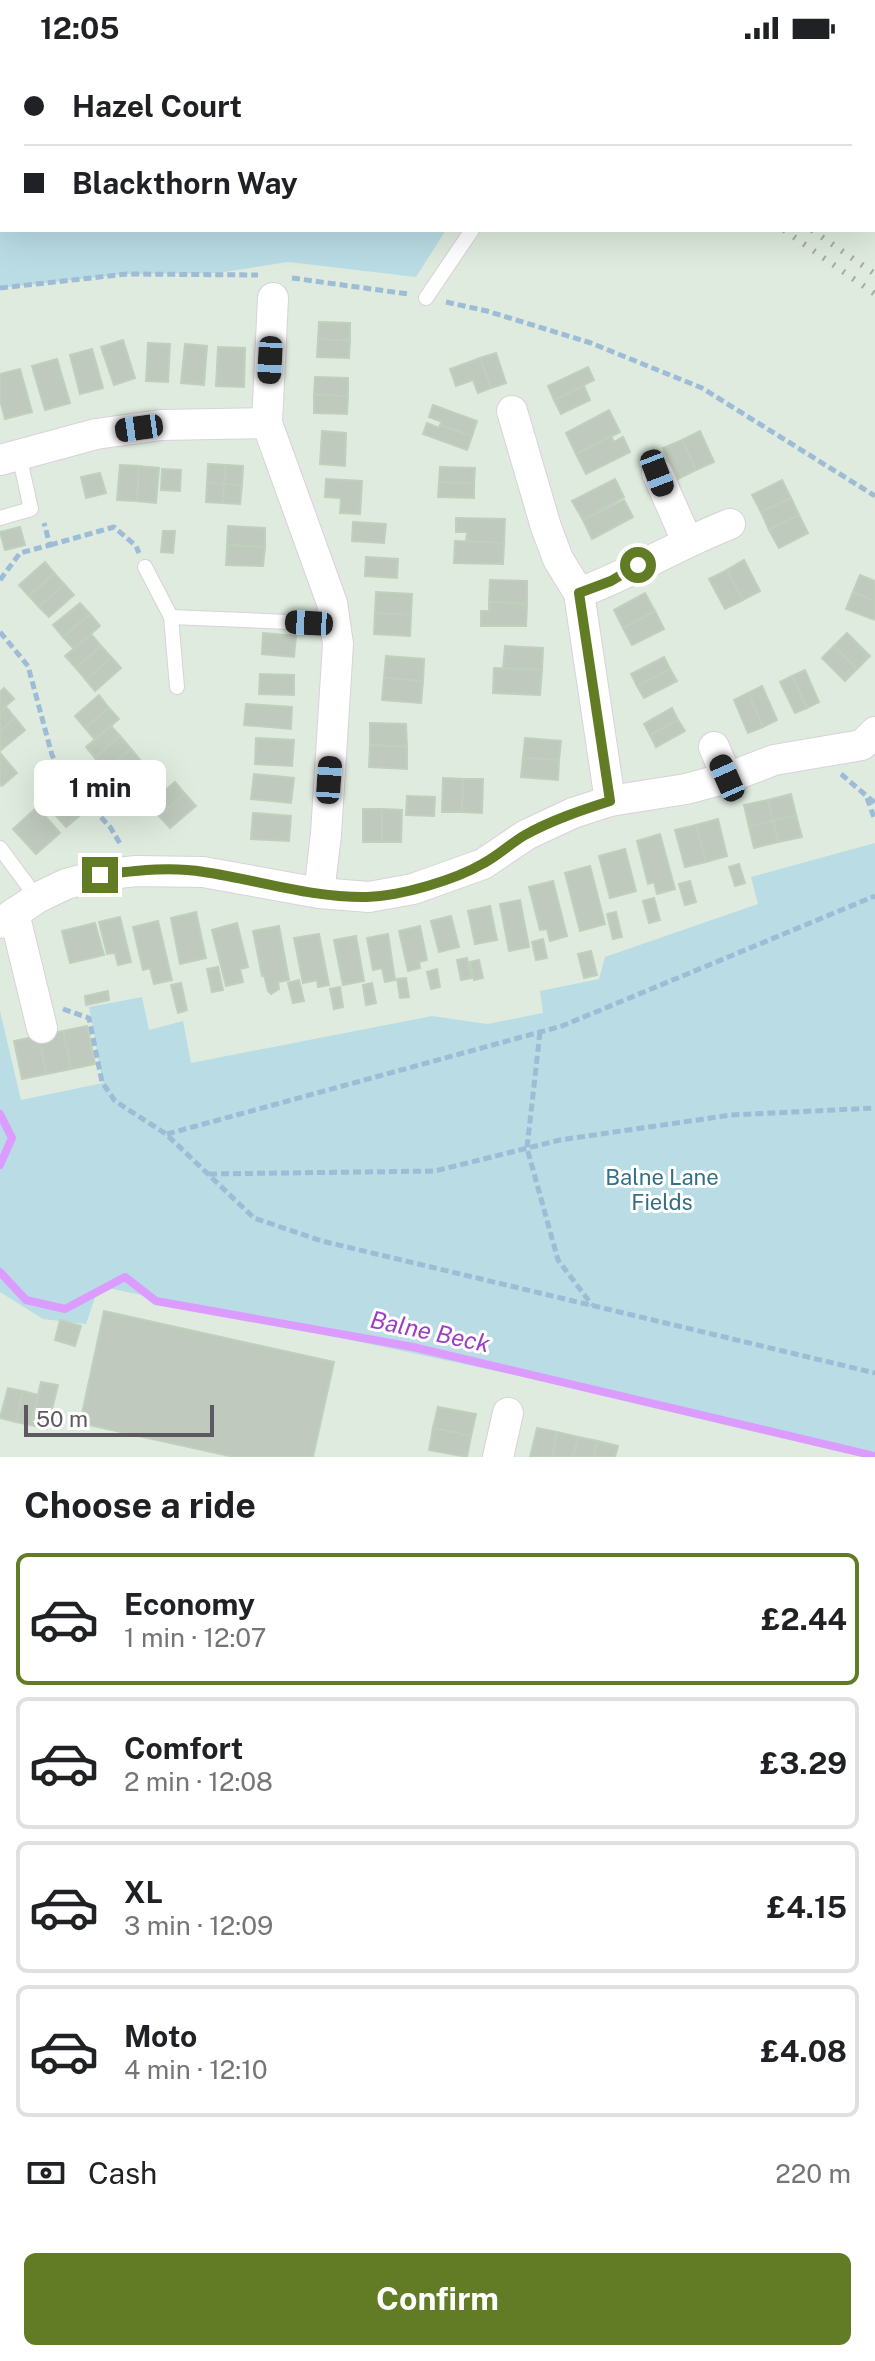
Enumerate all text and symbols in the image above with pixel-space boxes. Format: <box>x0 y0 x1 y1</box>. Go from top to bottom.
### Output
text: 12:05 <box>40 10 120 46</box>
text: Hazel Court <box>72 88 242 124</box>
text: Blackthorn Way <box>72 165 298 201</box>
car <box>257 335 283 385</box>
car <box>114 413 164 443</box>
car <box>637 446 677 500</box>
route start <box>620 547 656 583</box>
car <box>284 610 334 636</box>
car <box>706 751 748 805</box>
car <box>315 755 343 805</box>
callout: 1 min <box>34 759 166 815</box>
text: 1 min <box>69 772 131 803</box>
route end <box>82 857 118 893</box>
park label: Balne Lane Fields <box>605 1164 719 1215</box>
water label: Balne Beck <box>368 1305 493 1357</box>
scale bar <box>24 1401 214 1437</box>
text: 50 m <box>36 1406 88 1432</box>
text: Choose a ride <box>24 1484 256 1526</box>
icon: car <box>28 1583 100 1655</box>
text: Economy <box>124 1586 255 1622</box>
text: £2.44 <box>761 1601 847 1637</box>
text: 1 min · 12:07 <box>124 1622 266 1653</box>
icon: car <box>28 1727 100 1799</box>
text: Comfort <box>124 1730 243 1766</box>
text: £3.29 <box>760 1745 847 1781</box>
text: 2 min · 12:08 <box>124 1766 273 1797</box>
icon: car <box>28 1871 100 1943</box>
text: XL <box>124 1874 163 1910</box>
text: £4.15 <box>767 1889 847 1925</box>
text: 3 min · 12:09 <box>124 1910 273 1941</box>
icon: car <box>28 2015 100 2087</box>
text: Moto <box>124 2018 197 2054</box>
text: £4.08 <box>760 2033 847 2069</box>
text: 4 min · 12:10 <box>124 2054 268 2085</box>
icon: cash <box>24 2151 68 2195</box>
text: Cash <box>88 2155 157 2191</box>
text: 220 m <box>775 2158 851 2189</box>
button: Confirm <box>24 2253 851 2345</box>

